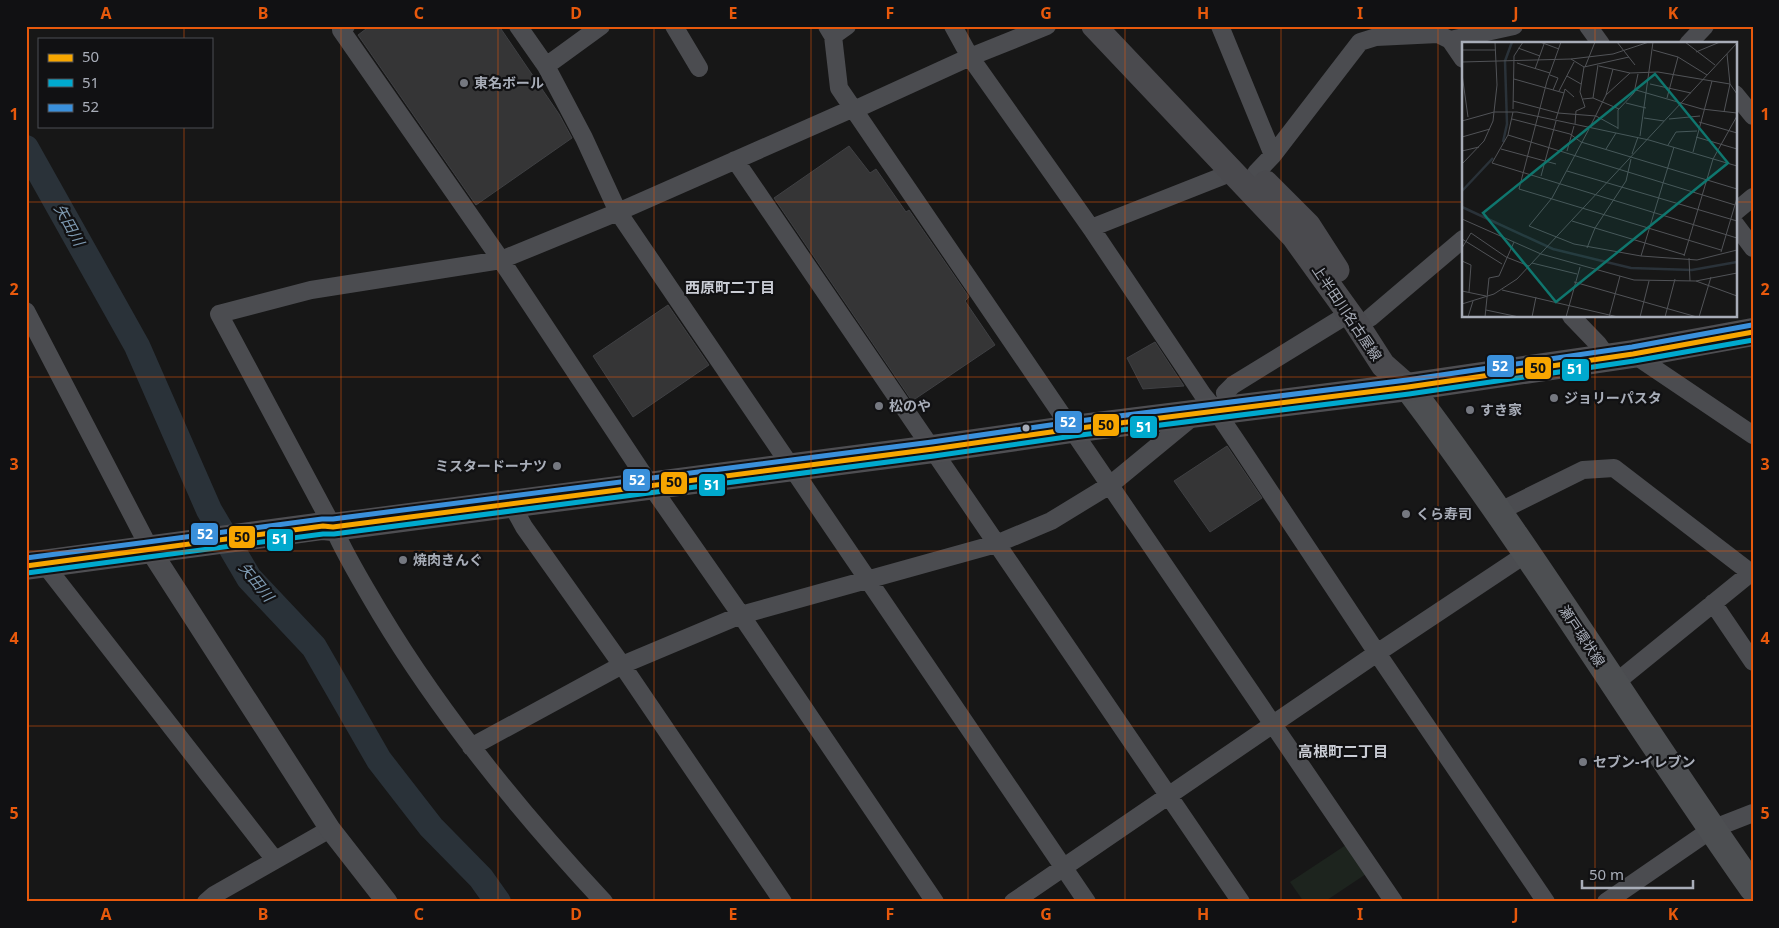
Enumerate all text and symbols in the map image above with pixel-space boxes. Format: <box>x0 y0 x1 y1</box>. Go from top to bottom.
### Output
text: A <box>100 2 112 24</box>
text: B <box>258 2 268 24</box>
text: C <box>414 2 424 24</box>
text: D <box>570 2 582 24</box>
text: E <box>729 2 738 24</box>
text: F <box>886 2 894 24</box>
text: G <box>1040 2 1052 24</box>
text: H <box>1197 2 1209 24</box>
text: I <box>1357 2 1363 24</box>
text: J <box>1511 2 1519 24</box>
text: K <box>1668 2 1679 24</box>
legend <box>38 38 212 128</box>
inset map <box>1462 42 1736 318</box>
text: 50 <box>82 46 99 66</box>
text: 51 <box>82 72 99 92</box>
place label: 東名ボール <box>474 73 544 92</box>
marker: 東名ボール <box>458 77 470 89</box>
text: 52 <box>82 96 99 116</box>
text: 1 <box>9 103 19 125</box>
text: 1 <box>1760 103 1770 125</box>
water label: 矢田川 <box>50 200 90 251</box>
street label: 上半田川名古屋線 <box>1308 261 1387 364</box>
district label: 西原町二丁目 <box>685 277 775 297</box>
text: 2 <box>9 278 19 300</box>
text: 2 <box>1760 278 1770 300</box>
line badge: 52 <box>1486 354 1515 378</box>
text: 52 <box>1492 356 1508 375</box>
line badge: 50 <box>1524 356 1552 380</box>
text: 50 <box>1530 358 1546 377</box>
line badge: 51 <box>1561 358 1590 382</box>
text: 51 <box>1567 359 1583 378</box>
place label: ジョリーパスタ <box>1564 388 1662 407</box>
marker: ジョリーパスタ <box>1548 392 1560 404</box>
place label: 松のや <box>889 396 931 415</box>
marker: 松のや <box>873 400 885 412</box>
place label: すき家 <box>1480 400 1522 419</box>
marker: すき家 <box>1464 404 1476 416</box>
line badge: 52 <box>1054 410 1083 434</box>
text: 52 <box>1060 412 1076 431</box>
line badge: 50 <box>1092 413 1120 437</box>
text: 50 <box>1098 415 1114 434</box>
line badge: 51 <box>1129 415 1158 439</box>
text: 51 <box>1136 417 1152 436</box>
unlabelled marker <box>1021 423 1031 433</box>
text: 3 <box>9 453 19 475</box>
text: 3 <box>1760 453 1770 475</box>
place label: ミスタードーナツ <box>435 456 547 475</box>
marker: ミスタードーナツ <box>551 460 563 472</box>
line badge: 52 <box>622 468 651 492</box>
text: 52 <box>629 470 645 489</box>
line badge: 50 <box>660 471 688 495</box>
text: 50 <box>666 472 682 491</box>
line badge: 51 <box>698 473 726 497</box>
text: 51 <box>704 475 720 494</box>
place label: くら寿司 <box>1416 504 1472 523</box>
marker: くら寿司 <box>1400 508 1412 520</box>
line badge: 52 <box>190 522 219 546</box>
text: 52 <box>197 524 213 543</box>
line badge: 50 <box>228 525 256 549</box>
text: 50 <box>234 527 250 546</box>
line badge: 51 <box>266 528 294 552</box>
text: 51 <box>272 529 288 548</box>
place label: 焼肉きんぐ <box>413 550 483 569</box>
marker: 焼肉きんぐ <box>397 554 409 566</box>
water label: 矢田川 <box>235 558 280 607</box>
street label: 瀬戸環状線 <box>1555 601 1610 670</box>
text: 4 <box>9 627 19 649</box>
text: 4 <box>1760 627 1770 649</box>
district label: 高根町二丁目 <box>1298 741 1388 761</box>
place label: セブン-イレブン <box>1593 752 1695 771</box>
marker: セブン-イレブン <box>1577 756 1589 768</box>
text: 5 <box>9 802 19 824</box>
text: 5 <box>1760 802 1770 824</box>
scale bar <box>1582 858 1693 890</box>
text: 50 m <box>1589 864 1624 884</box>
text: A <box>100 903 112 925</box>
text: B <box>258 903 268 925</box>
text: C <box>414 903 424 925</box>
text: D <box>570 903 582 925</box>
text: E <box>729 903 738 925</box>
text: F <box>886 903 894 925</box>
text: G <box>1040 903 1052 925</box>
text: H <box>1197 903 1209 925</box>
text: I <box>1357 903 1363 925</box>
text: J <box>1511 903 1519 925</box>
text: K <box>1668 903 1679 925</box>

